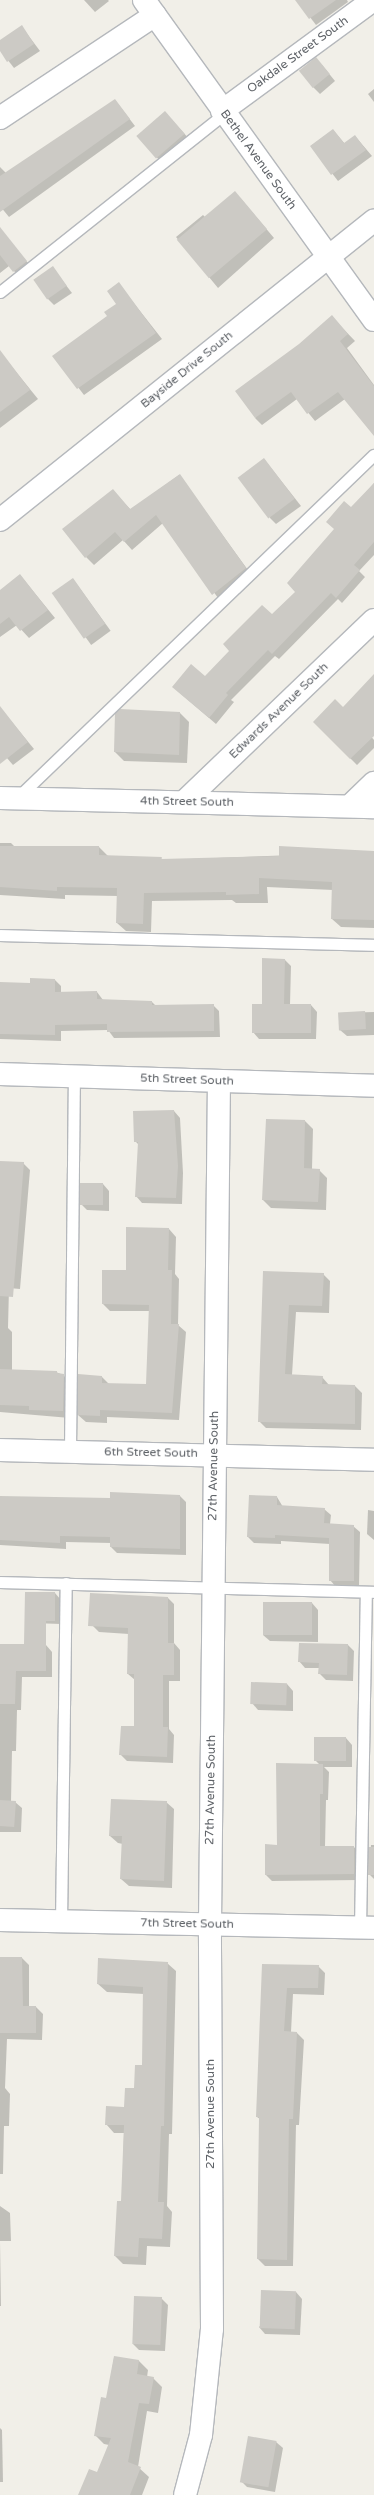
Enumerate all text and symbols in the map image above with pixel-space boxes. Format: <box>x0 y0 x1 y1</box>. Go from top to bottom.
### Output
street label: Oakdale Street South <box>245 14 351 96</box>
street label: Bethel Avenue South <box>217 107 299 213</box>
street label: Bayside Drive South <box>138 328 236 412</box>
street label: Edwards Avenue South <box>227 660 331 762</box>
street label: 4th Street South <box>140 794 234 810</box>
street label: 5th Street South <box>140 1071 234 1089</box>
street label: 27th Avenue South <box>206 1411 222 1521</box>
street label: 6th Street South <box>104 1445 198 1461</box>
street label: 27th Avenue South <box>203 1735 219 1845</box>
street label: 7th Street South <box>140 1916 234 1932</box>
street label: 27th Avenue South <box>204 2059 218 2169</box>

